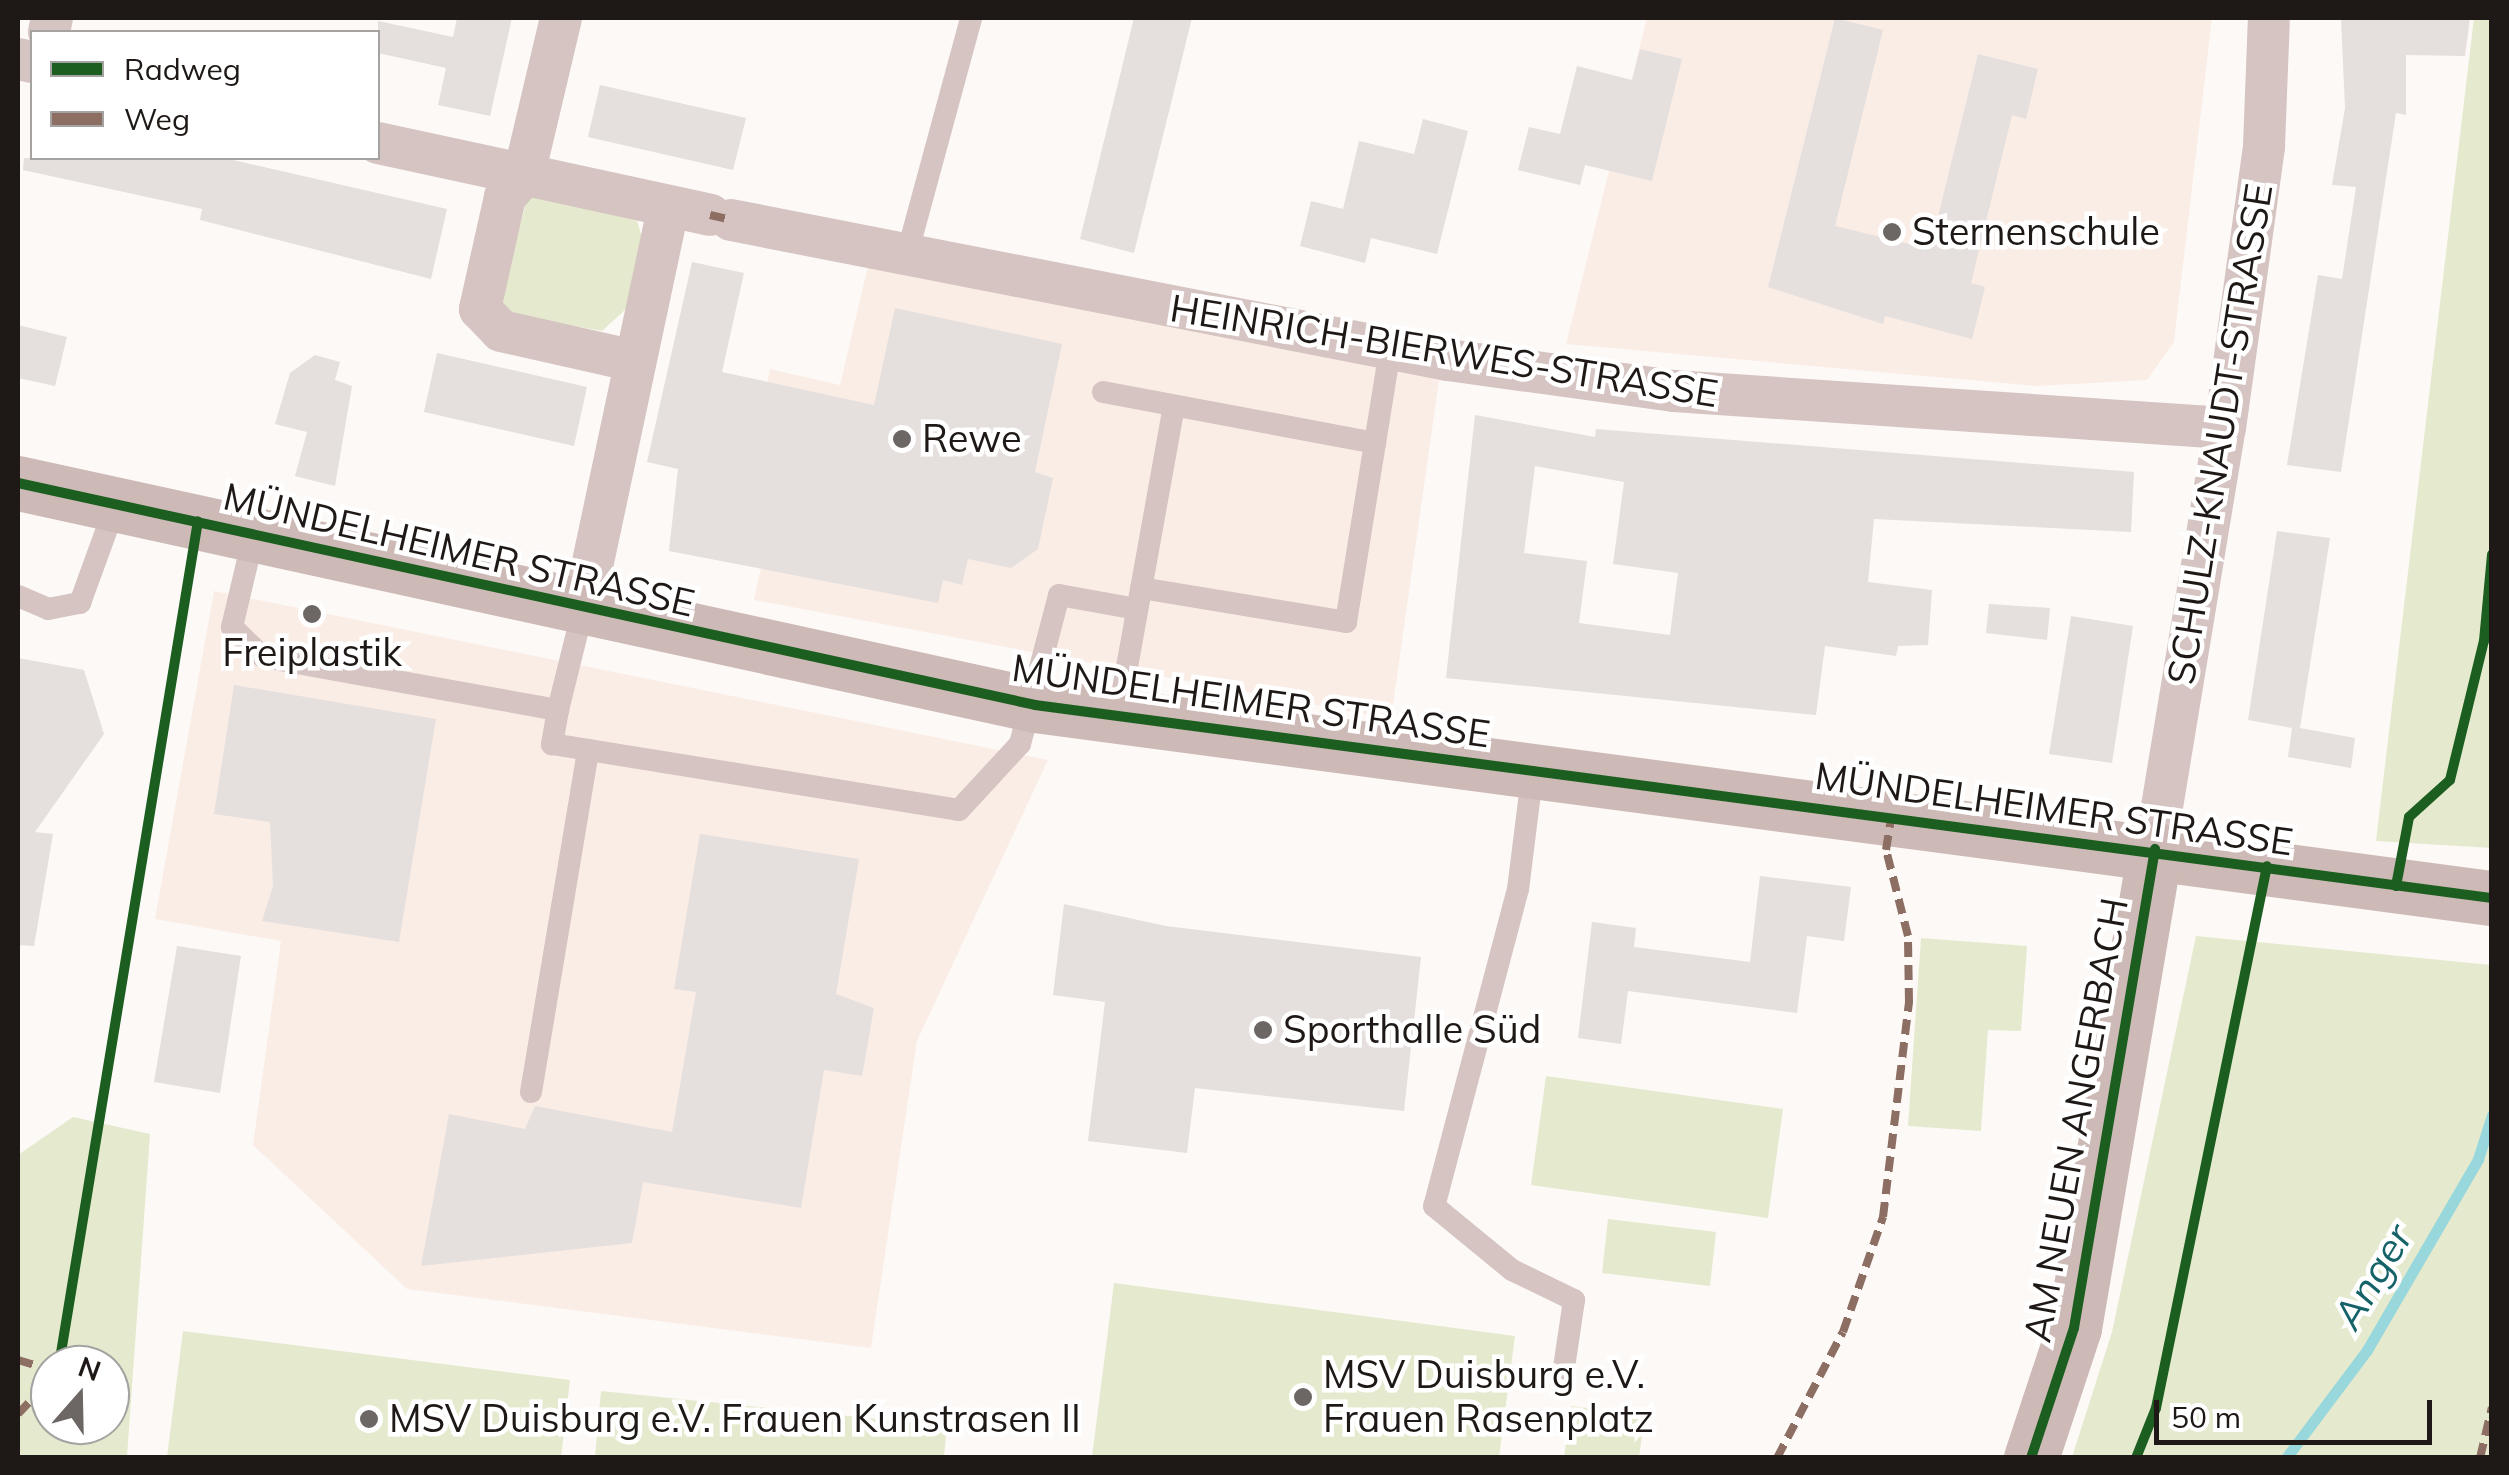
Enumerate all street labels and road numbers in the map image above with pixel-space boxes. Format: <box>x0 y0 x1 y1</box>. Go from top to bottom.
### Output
street label: SCHULZ-KNAUDT-STRASSE <box>2158 181 2282 687</box>
street label: HEINRICH-BIERWES-STRASSE <box>1167 285 1721 417</box>
street label: MÜNDELHEIMER STRASSE <box>219 474 699 626</box>
street label: MÜNDELHEIMER STRASSE <box>1009 645 1493 757</box>
street label: MÜNDELHEIMER STRASSE <box>1812 753 2296 865</box>
street label: AM NEUEN ANGERBACH <box>2014 894 2138 1346</box>

